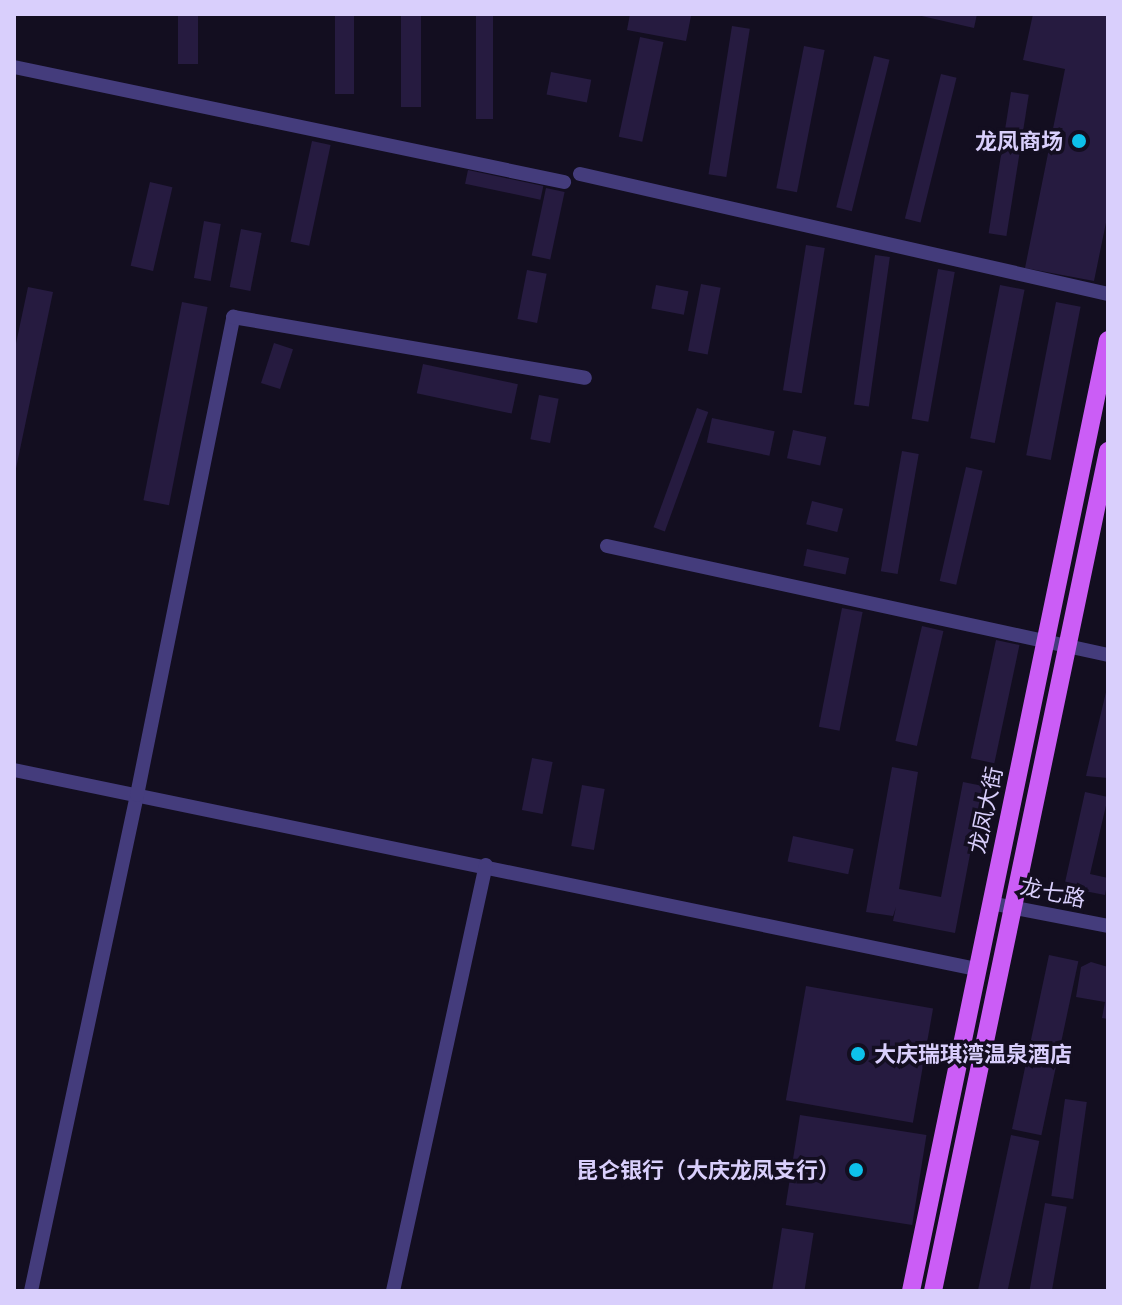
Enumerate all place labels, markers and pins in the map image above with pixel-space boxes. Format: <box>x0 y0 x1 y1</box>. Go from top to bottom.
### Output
place label: 龙凤商场 <box>975 128 1063 154</box>
marker: 龙凤商场 <box>1070 132 1088 150</box>
place label: 大庆瑞琪湾温泉酒店 <box>874 1041 1072 1067</box>
marker: 大庆瑞琪湾温泉酒店 <box>849 1045 867 1063</box>
place label: 昆仑银行（大庆龙凤支行） <box>576 1157 840 1183</box>
marker: 昆仑银行（大庆龙凤支行） <box>847 1161 865 1179</box>

